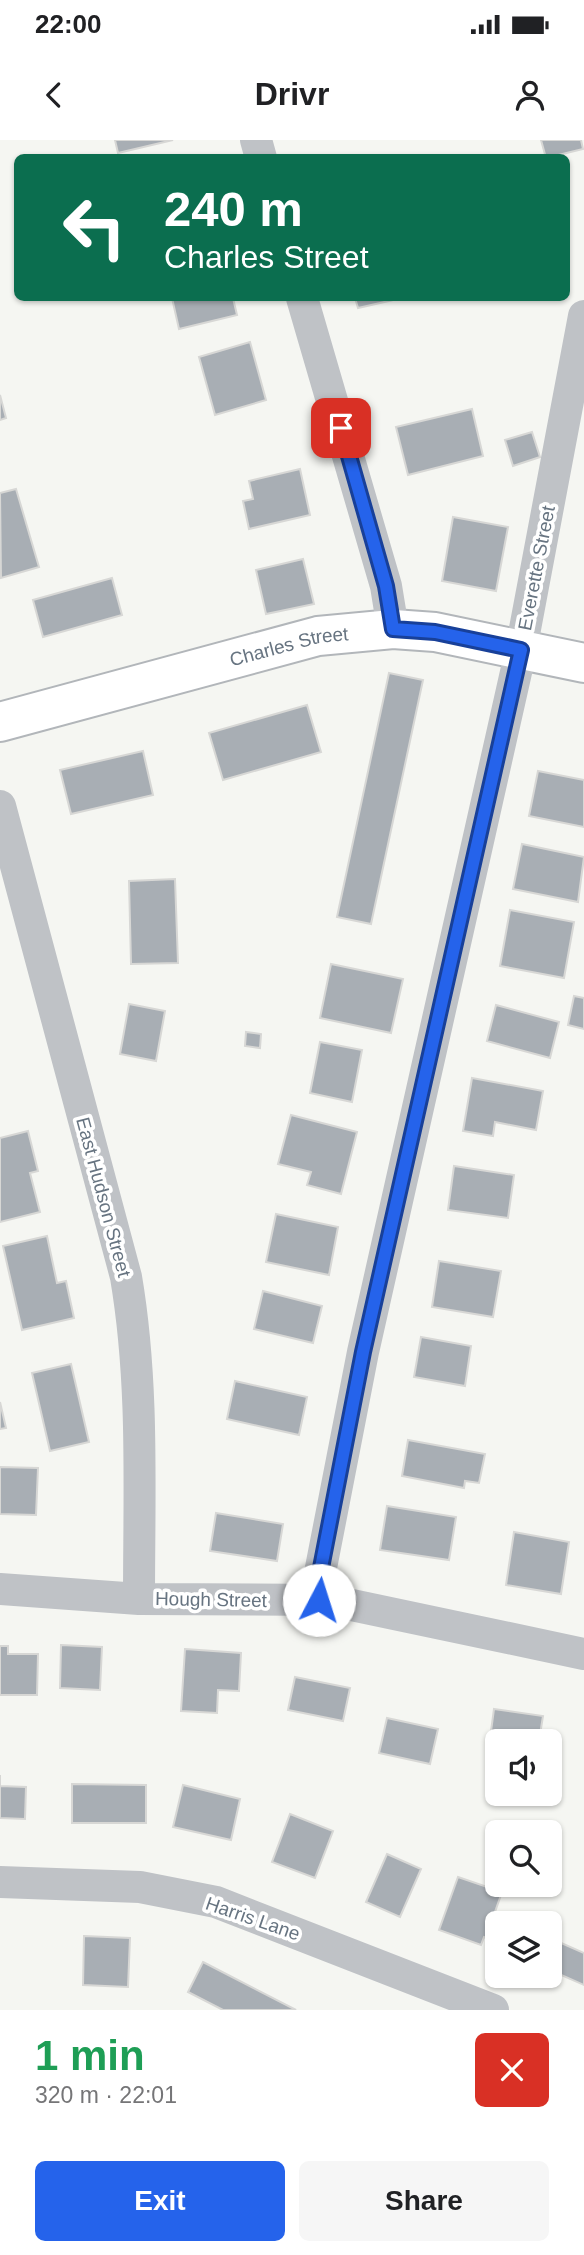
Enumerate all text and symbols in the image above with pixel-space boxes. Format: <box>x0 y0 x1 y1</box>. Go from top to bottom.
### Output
text: 22:00 <box>35 9 102 39</box>
icon: back <box>35 76 73 114</box>
text: Drivr <box>255 76 329 112</box>
icon: person <box>511 76 549 114</box>
icon: left <box>49 182 140 273</box>
text: 240 m <box>164 182 303 236</box>
text: Charles Street <box>164 239 369 275</box>
pin <box>311 398 371 458</box>
icon: arrive <box>322 409 360 447</box>
street label: Everette Street <box>514 503 559 632</box>
street label: Charles Street <box>227 623 350 670</box>
street label: East Hudson Street <box>72 1115 135 1280</box>
position arrow <box>282 1563 356 1637</box>
street label: Hough Street <box>155 1588 268 1611</box>
map controls <box>485 1729 562 1988</box>
button: sound <box>485 1729 562 1806</box>
button: search <box>485 1820 562 1897</box>
street label: Harris Lane <box>203 1893 303 1944</box>
button: layers <box>485 1911 562 1988</box>
text: 1 min <box>35 2032 145 2079</box>
button: close <box>475 2033 549 2107</box>
text: 320 m · 22:01 <box>35 2082 177 2108</box>
button: Exit <box>35 2161 285 2241</box>
button: Share <box>299 2161 549 2241</box>

